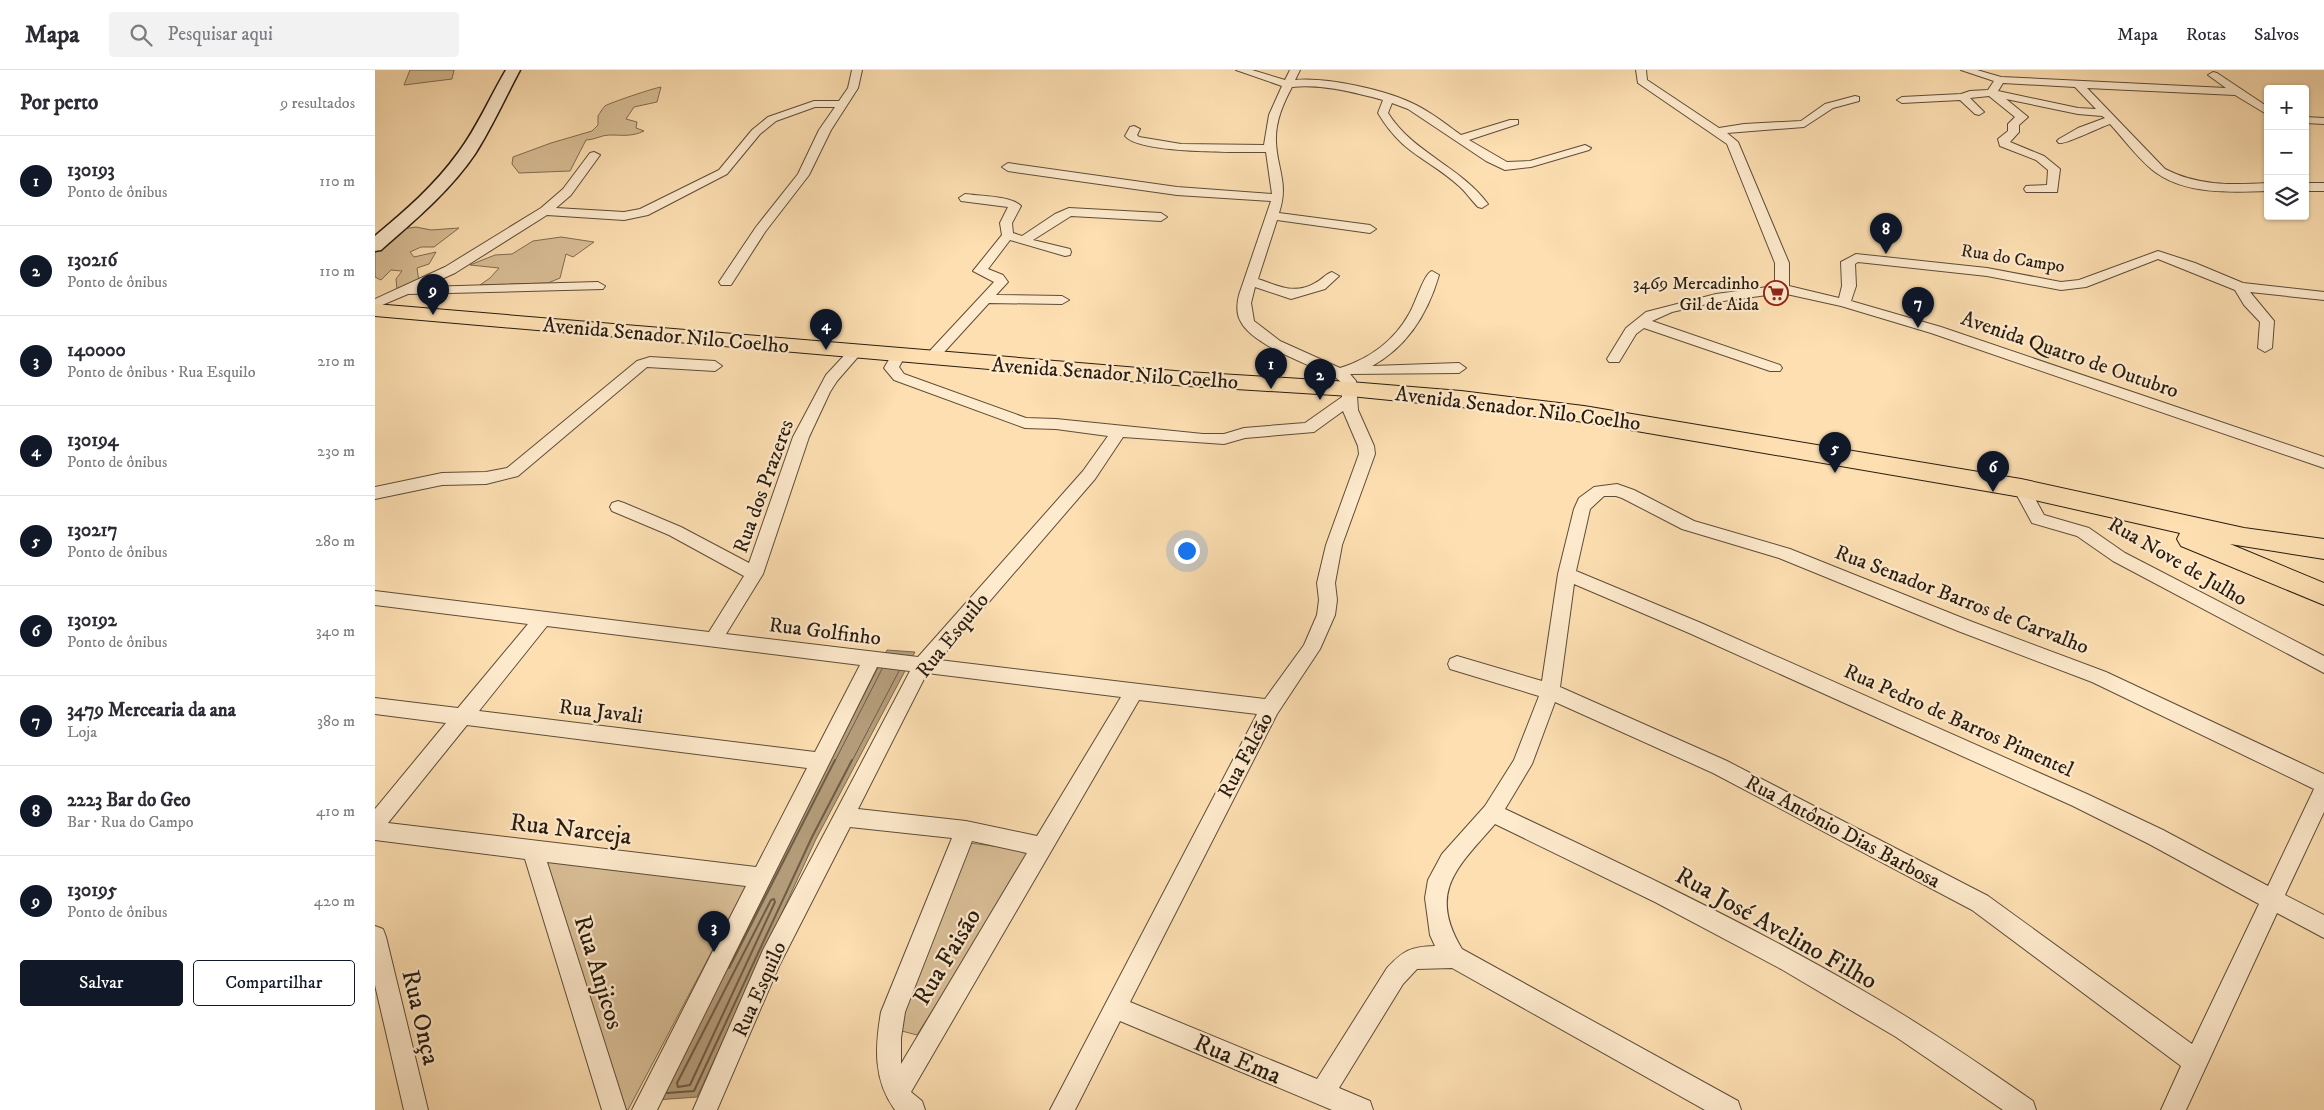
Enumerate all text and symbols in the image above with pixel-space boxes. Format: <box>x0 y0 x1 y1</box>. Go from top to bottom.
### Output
search box <box>109 12 459 57</box>
text: Mapa <box>25 20 79 50</box>
icon: search <box>127 21 155 49</box>
text: Pesquisar aqui <box>167 23 273 46</box>
text: Mapa <box>2117 24 2158 46</box>
text: Rotas <box>2186 24 2226 46</box>
text: Salvos <box>2254 24 2299 46</box>
map controls <box>2264 85 2309 220</box>
button: + <box>2264 85 2309 130</box>
text: Por perto <box>20 90 98 116</box>
text: 9 resultados <box>280 93 355 113</box>
button: − <box>2264 130 2309 175</box>
text: 130193 <box>67 159 115 182</box>
text: 1 <box>33 171 39 191</box>
text: 110 m <box>319 171 355 191</box>
button: layers <box>2264 175 2309 220</box>
text: Ponto de ônibus <box>67 182 167 202</box>
pin: 8 <box>1870 213 1902 254</box>
street label: Rua do Campo <box>1959 240 2067 278</box>
text: 130216 <box>67 249 117 272</box>
text: 2 <box>32 261 40 281</box>
text: 110 m <box>319 261 355 281</box>
text: Ponto de ônibus <box>67 272 167 292</box>
place label: 3469 Mercadinho Gil de Aida <box>1633 273 1759 316</box>
pin: 9 <box>417 274 449 315</box>
supermarket icon: 3469 Mercadinho Gil de Aida <box>1763 280 1789 306</box>
pin: 7 <box>1902 287 1934 328</box>
street label: Avenida Quatro de Outubro <box>1957 305 2182 404</box>
pin: 4 <box>810 309 842 350</box>
street label: Avenida Senador Nilo Coelho <box>542 312 790 360</box>
text: 140000 <box>67 339 126 362</box>
pin: 1 <box>1255 348 1287 389</box>
text: 3 <box>33 351 39 371</box>
text: 210 m <box>317 351 355 371</box>
street label: Avenida Senador Nilo Coelho <box>991 352 1239 396</box>
pin: 2 <box>1304 359 1336 400</box>
text: Ponto de ônibus · Rua Esquilo <box>67 362 256 382</box>
street label: Avenida Senador Nilo Coelho <box>1394 381 1642 437</box>
street label: Rua dos Prazeres <box>728 416 800 557</box>
text: 130194 <box>67 429 119 452</box>
pin: 5 <box>1819 432 1851 473</box>
text: 4 <box>31 441 41 461</box>
text: 230 m <box>317 441 355 461</box>
pin: 6 <box>1977 451 2009 492</box>
text: Ponto de ônibus <box>67 452 167 472</box>
street label: Rua Nove de Julho <box>2103 512 2252 612</box>
text: 130217 <box>67 519 118 542</box>
text: 5 <box>32 531 40 551</box>
text: 280 m <box>315 531 355 551</box>
your location <box>1174 538 1200 564</box>
street label: Rua Senador Barros de Carvalho <box>1831 539 2092 660</box>
text: Ponto de ônibus <box>67 542 167 562</box>
street label: Rua Esquilo <box>911 588 995 683</box>
text: 130192 <box>67 609 117 632</box>
street label: Rua Golfinho <box>767 612 882 652</box>
text: 6 <box>32 621 40 641</box>
text: 340 m <box>316 621 355 641</box>
text: Ponto de ônibus <box>67 632 167 652</box>
street label: Rua Pedro de Barros Pimentel <box>1840 658 2078 784</box>
street label: Rua Javali <box>557 694 644 730</box>
text: 3479 Mercearia da ana <box>67 699 236 722</box>
street label: Rua Falcão <box>1213 708 1279 803</box>
text: 7 <box>32 711 40 731</box>
text: 380 m <box>317 711 355 731</box>
text: Loja <box>67 722 97 742</box>
street label: Rua Antônio Dias Barbosa <box>1740 769 1945 894</box>
text: 2223 Bar do Geo <box>67 789 191 812</box>
text: 8 <box>32 801 40 821</box>
text: 410 m <box>316 801 355 821</box>
street label: Rua Narceja <box>508 807 634 852</box>
text: Bar · Rua do Campo <box>67 812 194 832</box>
street label: Rua José Avelino Filho <box>1670 860 1883 997</box>
text: 130195 <box>67 879 117 902</box>
text: 9 <box>32 891 40 911</box>
text: 420 m <box>314 891 355 911</box>
text: Ponto de ônibus <box>67 902 167 922</box>
street label: Rua Faisão <box>906 903 988 1011</box>
pin: 3 <box>698 911 730 952</box>
street label: Rua Anjicos <box>567 912 631 1033</box>
street label: Rua Esquilo <box>727 938 792 1041</box>
button: Salvar <box>20 960 183 1006</box>
button: Compartilhar <box>193 960 355 1006</box>
street label: Rua Onça <box>395 967 447 1068</box>
street label: Rua Ema <box>1189 1027 1286 1092</box>

